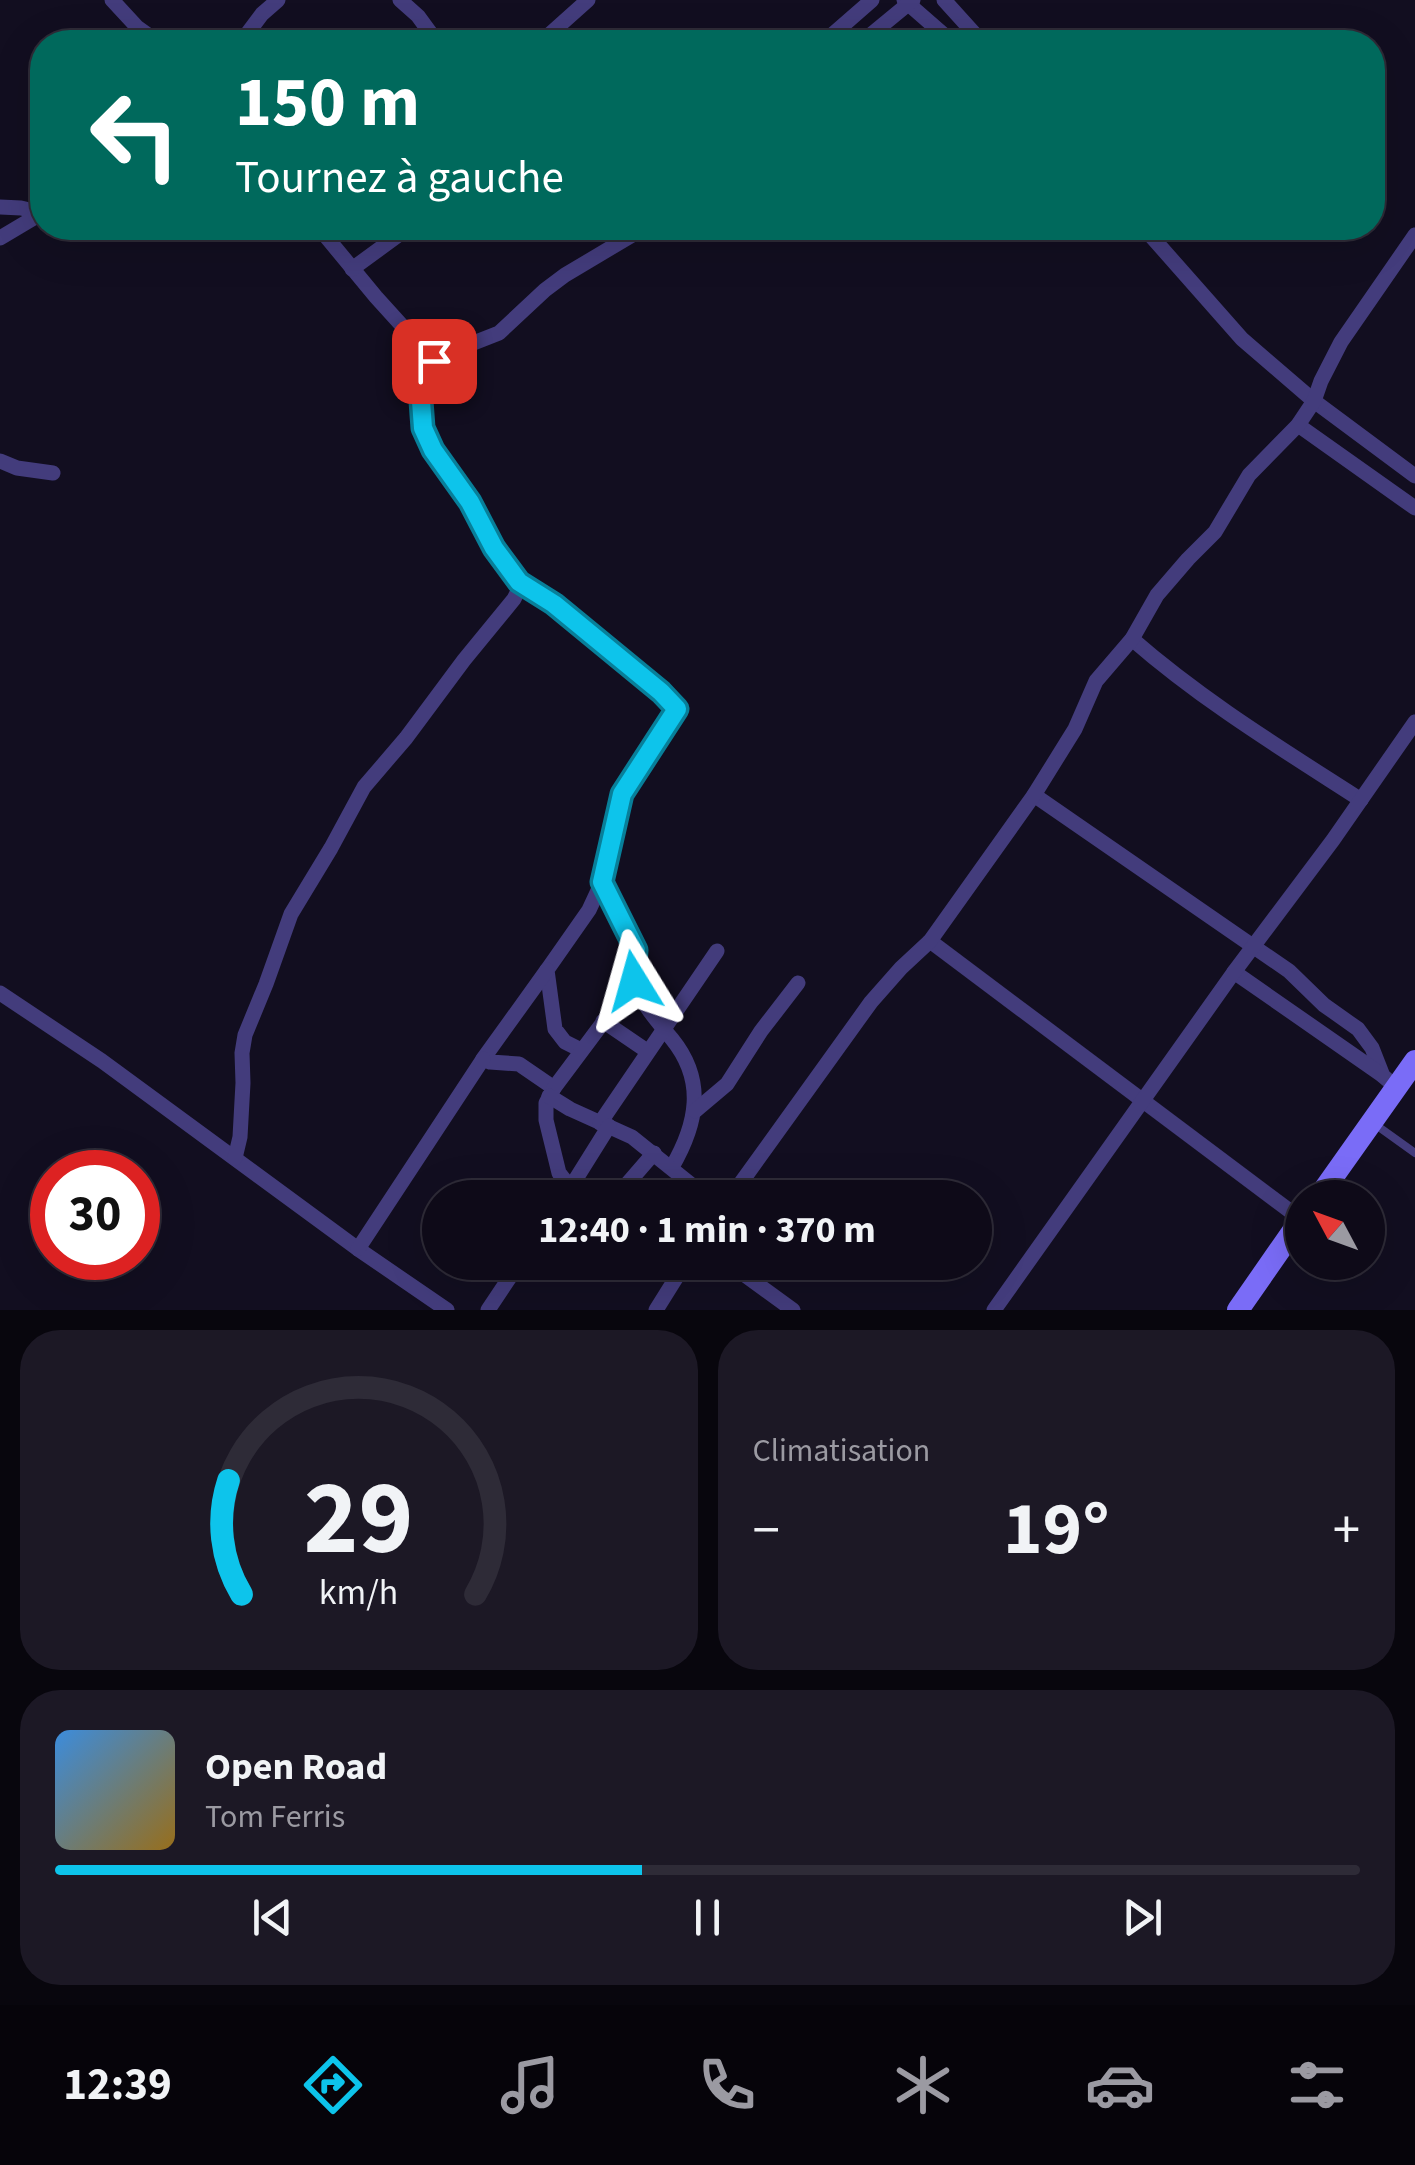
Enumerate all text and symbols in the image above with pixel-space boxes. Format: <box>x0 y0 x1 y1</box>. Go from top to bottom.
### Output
text: 150 m <box>235 53 420 153</box>
icon: left <box>70 70 200 200</box>
text: Tournez à gauche <box>235 146 564 210</box>
pin <box>392 319 477 404</box>
icon: arrive <box>407 334 462 389</box>
position arrow <box>582 929 686 1033</box>
speed limit sign: 30 <box>30 1150 160 1280</box>
north arrow <box>1285 1180 1385 1280</box>
map controls <box>1285 1180 1385 1280</box>
text: 12:40 · 1 min · 370 m <box>538 1203 876 1257</box>
text: Climatisation <box>753 1428 930 1474</box>
text: 29 <box>304 1446 414 1594</box>
text: 19° <box>1003 1476 1110 1583</box>
text: − <box>753 1492 780 1570</box>
text: + <box>1333 1492 1360 1570</box>
text: km/h <box>319 1567 398 1618</box>
text: Open Road <box>205 1740 387 1794</box>
text: Tom Ferris <box>205 1794 345 1840</box>
icon: previous <box>245 1890 300 1945</box>
icon: pause <box>680 1890 735 1945</box>
icon: next <box>1115 1890 1170 1945</box>
icon: directions <box>298 2050 368 2120</box>
icon: music <box>495 2050 565 2120</box>
icon: phone <box>692 2050 762 2120</box>
icon: climate <box>888 2050 958 2120</box>
icon: car <box>1085 2050 1155 2120</box>
icon: filters <box>1282 2050 1352 2120</box>
text: 12:39 <box>63 2053 172 2117</box>

